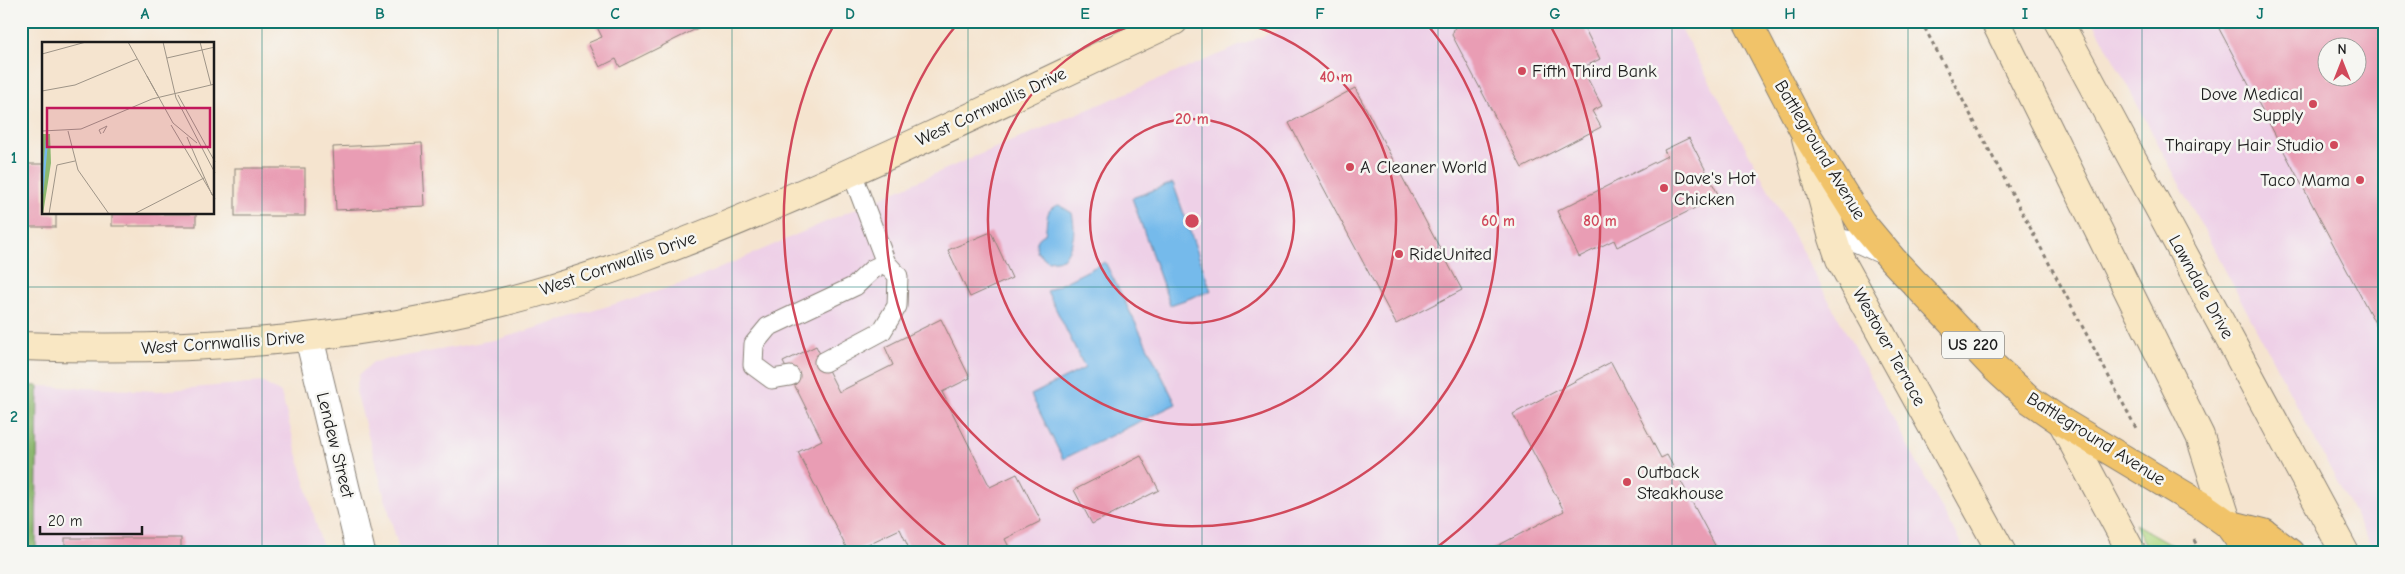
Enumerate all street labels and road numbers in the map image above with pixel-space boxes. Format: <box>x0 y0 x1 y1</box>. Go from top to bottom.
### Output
street label: West Cornwallis Drive <box>912 63 1070 151</box>
street label: Battleground Avenue <box>1770 76 1870 224</box>
street label: West Cornwallis Drive <box>537 227 699 301</box>
street label: Lawndale Drive <box>2164 232 2238 342</box>
street label: Westover Terrace <box>1848 284 1930 410</box>
street label: West Cornwallis Drive <box>141 327 305 359</box>
road number: US 220 <box>1942 332 2004 358</box>
street label: Battleground Avenue <box>2023 388 2169 490</box>
street label: Lendew Street <box>312 390 358 501</box>

